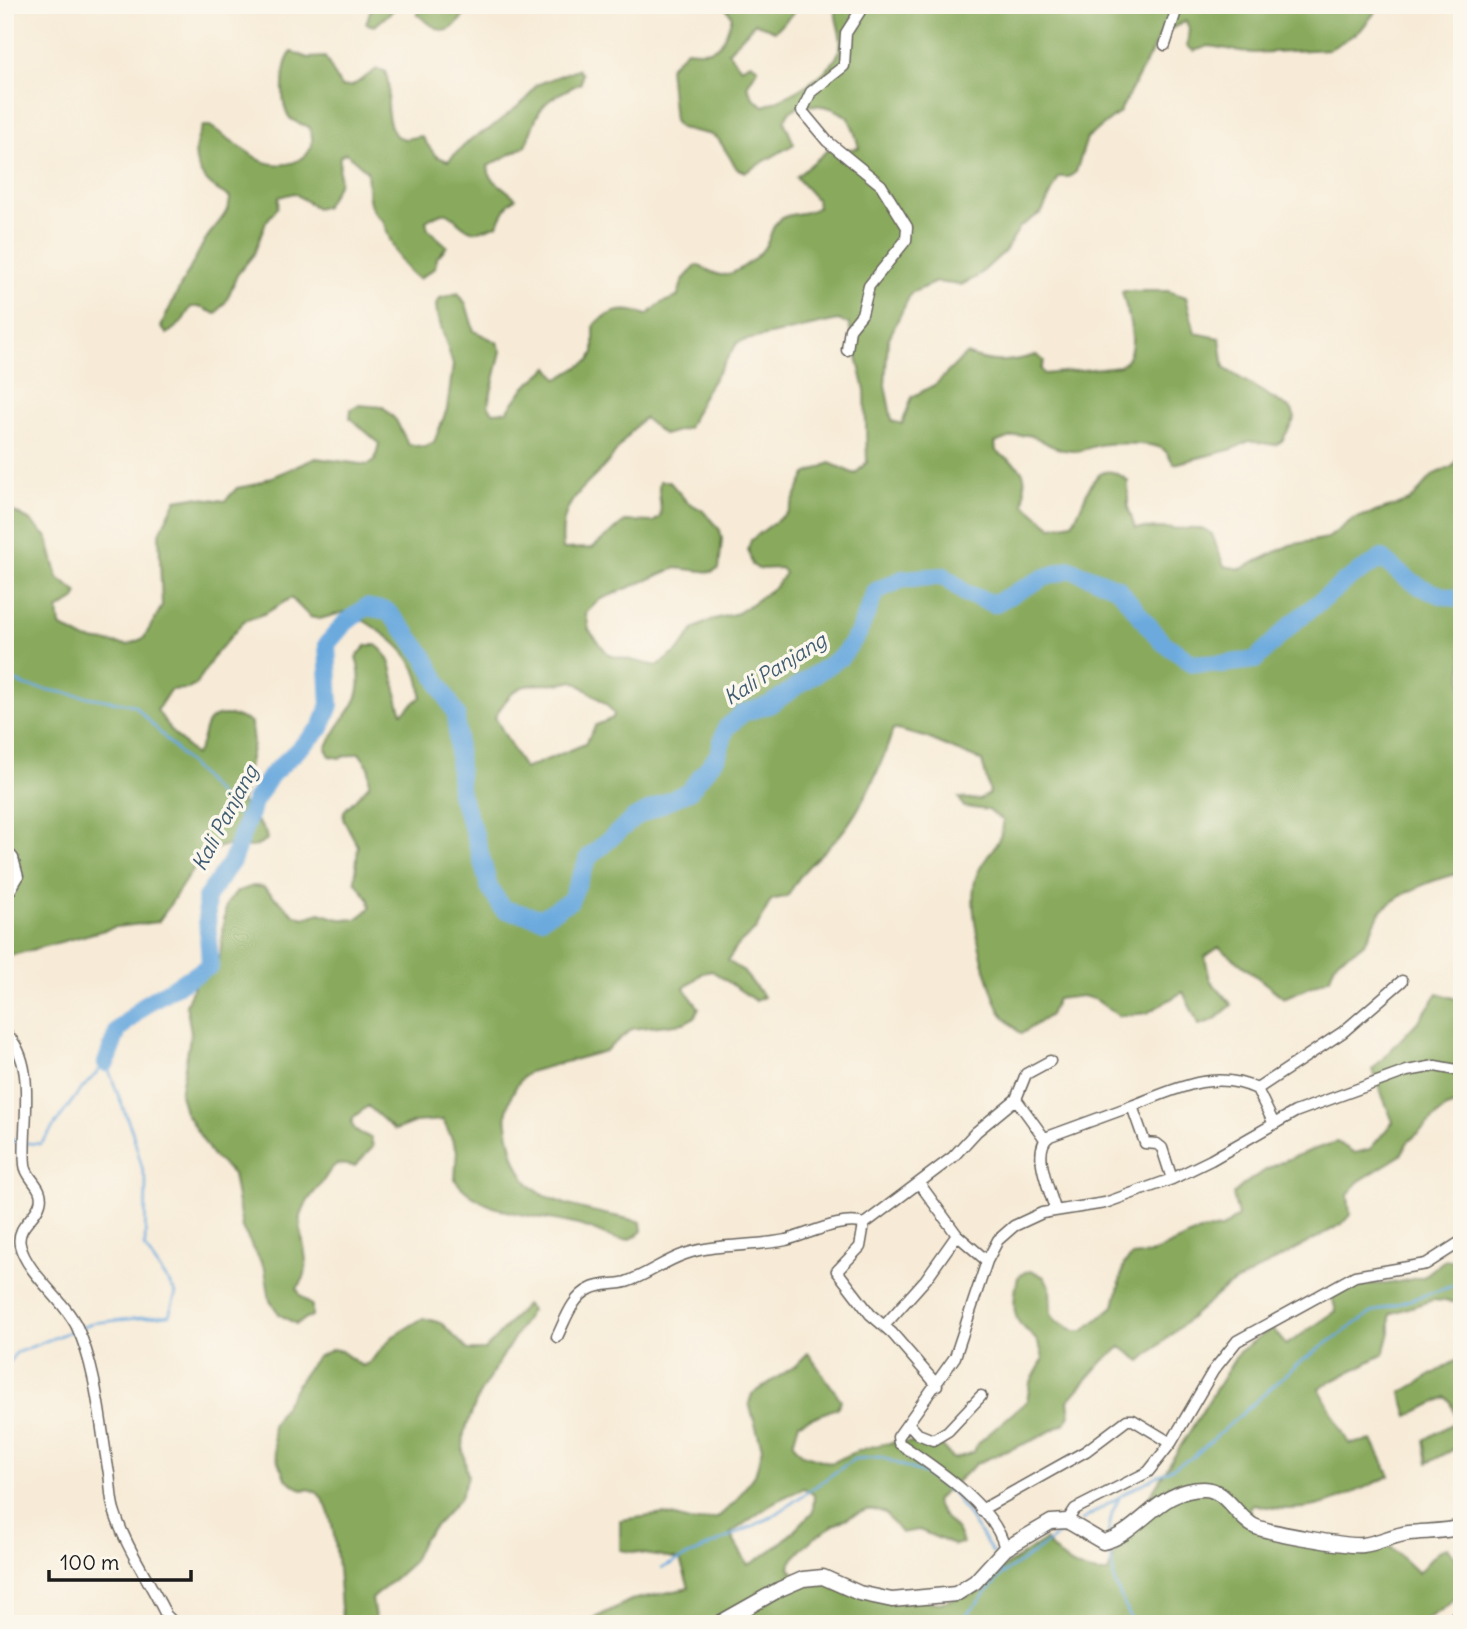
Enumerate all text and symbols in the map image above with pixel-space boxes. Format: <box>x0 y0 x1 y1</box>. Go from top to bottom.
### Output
water label: Kali Panjang <box>718 626 832 711</box>
water label: Kali Panjang <box>185 759 264 875</box>
scale bar <box>49 1538 191 1582</box>
text: 100 m <box>60 1549 119 1576</box>

